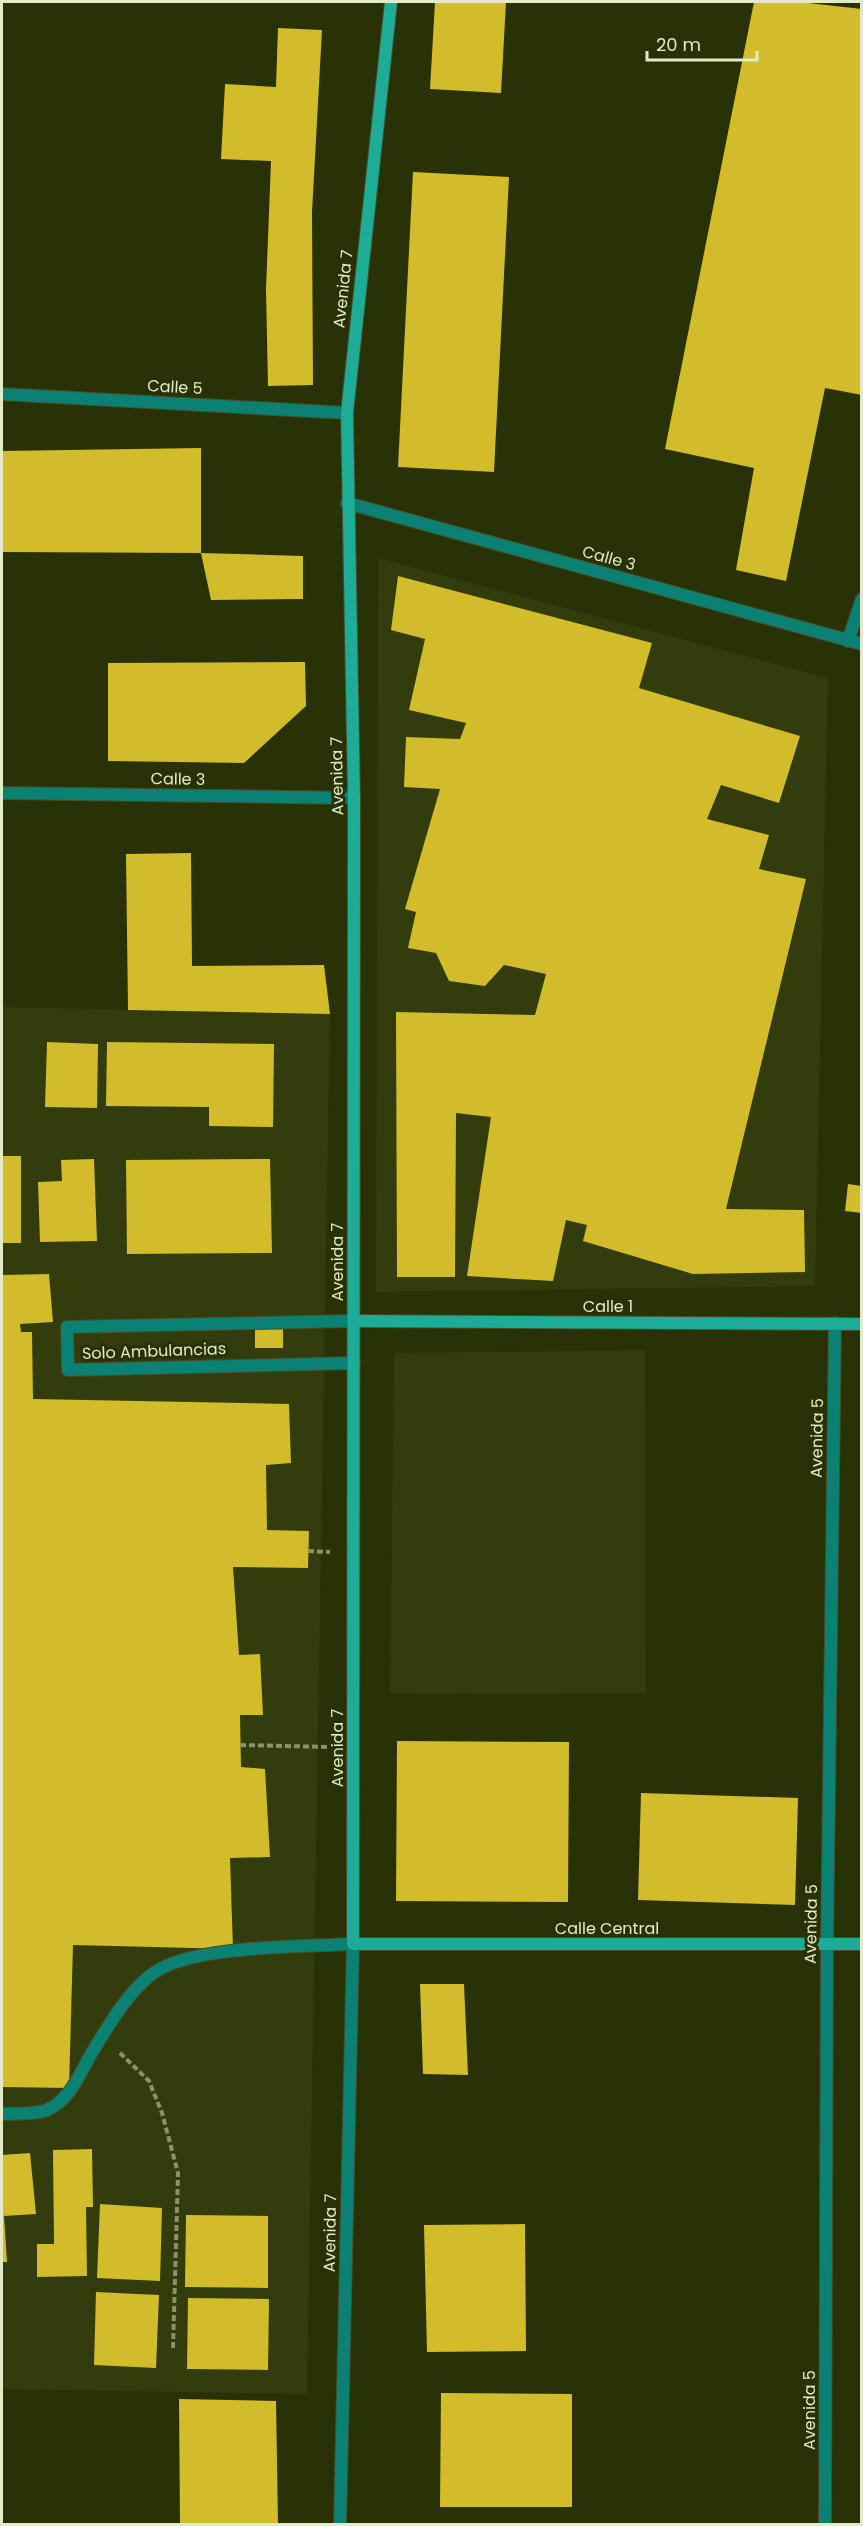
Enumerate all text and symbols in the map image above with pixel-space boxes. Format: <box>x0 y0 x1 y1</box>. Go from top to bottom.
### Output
scale bar <box>647 24 756 62</box>
text: 20 m <box>656 32 701 57</box>
street label: Avenida 7 <box>327 249 359 329</box>
street label: Calle 5 <box>147 374 203 400</box>
street label: Calle 3 <box>580 540 638 576</box>
street label: Avenida 7 <box>325 736 349 815</box>
street label: Calle 3 <box>150 767 206 791</box>
street label: Avenida 7 <box>326 1222 349 1301</box>
street label: Calle 1 <box>583 1295 633 1318</box>
street label: Solo Ambulancias <box>82 1337 226 1365</box>
street label: Avenida 5 <box>805 1398 829 1478</box>
street label: Avenida 7 <box>326 1708 349 1787</box>
street label: Avenida 5 <box>799 1884 823 1964</box>
street label: Calle Central <box>555 1917 659 1940</box>
street label: Avenida 7 <box>318 2193 342 2272</box>
street label: Avenida 5 <box>798 2370 821 2450</box>

